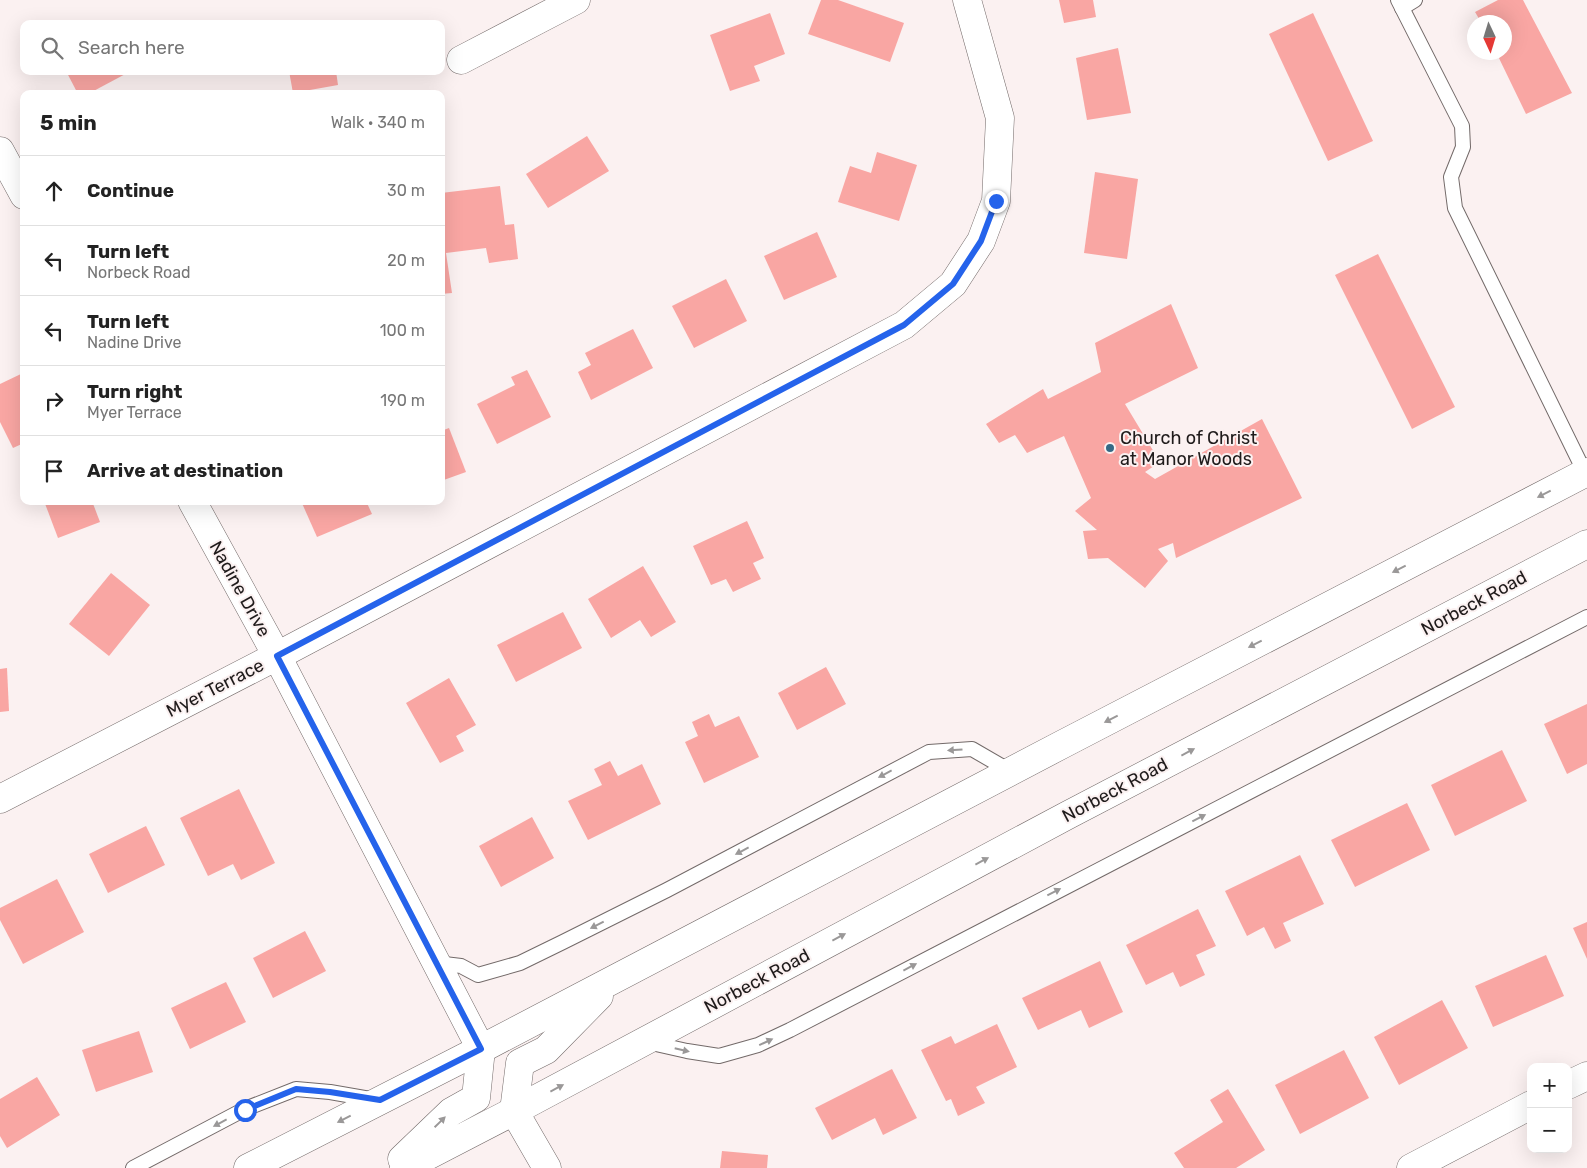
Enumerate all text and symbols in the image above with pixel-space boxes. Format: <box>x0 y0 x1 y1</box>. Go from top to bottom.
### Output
north arrow <box>1467 15 1512 60</box>
search box <box>20 20 445 75</box>
icon: search <box>38 34 66 62</box>
text: Search here <box>78 36 185 59</box>
text: 5 min <box>40 110 97 135</box>
text: Walk · 340 m <box>331 113 425 132</box>
icon: ahead <box>40 177 68 205</box>
text: Continue <box>87 179 174 202</box>
text: 30 m <box>387 181 425 200</box>
route end <box>985 190 1008 213</box>
text: Turn left <box>87 240 169 263</box>
icon: left <box>40 247 68 275</box>
text: 20 m <box>387 251 425 270</box>
text: Norbeck Road <box>87 263 191 282</box>
text: Turn left <box>87 310 169 333</box>
icon: left <box>40 317 68 345</box>
text: 100 m <box>380 321 425 340</box>
text: Nadine Drive <box>87 333 181 352</box>
text: Turn right <box>87 380 182 403</box>
icon: right <box>40 387 68 415</box>
text: 190 m <box>380 391 425 410</box>
text: Myer Terrace <box>87 403 182 422</box>
place label: Church of Christ at Manor Woods <box>1120 427 1257 470</box>
marker: Church of Christ at Manor Woods <box>1104 442 1116 454</box>
icon: arrive <box>40 457 68 485</box>
text: Arrive at destination <box>87 459 283 482</box>
one-way arrow <box>1536 490 1551 498</box>
street label: Nadine Drive <box>205 537 275 641</box>
one-way arrow <box>1392 565 1407 573</box>
street label: Norbeck Road <box>1417 566 1531 640</box>
one-way arrow <box>1248 640 1262 648</box>
street label: Myer Terrace <box>162 654 268 722</box>
one-way arrow <box>1104 715 1118 723</box>
one-way arrow <box>947 747 963 755</box>
one-way arrow <box>1180 748 1195 756</box>
street label: Norbeck Road <box>1058 753 1172 827</box>
one-way arrow <box>879 770 892 779</box>
one-way arrow <box>1192 814 1206 822</box>
one-way arrow <box>735 847 749 855</box>
one-way arrow <box>975 856 989 865</box>
one-way arrow <box>1047 888 1062 896</box>
one-way arrow <box>590 921 605 929</box>
one-way arrow <box>831 933 846 941</box>
street label: Norbeck Road <box>700 944 814 1018</box>
one-way arrow <box>903 963 918 971</box>
one-way arrow <box>759 1037 773 1045</box>
one-way arrow <box>674 1046 689 1054</box>
map controls <box>1527 1063 1572 1153</box>
button: + <box>1527 1063 1572 1108</box>
one-way arrow <box>549 1084 564 1092</box>
route start <box>234 1099 257 1122</box>
button: − <box>1527 1108 1572 1153</box>
one-way arrow <box>337 1115 351 1123</box>
one-way arrow <box>434 1116 446 1128</box>
one-way arrow <box>212 1119 227 1127</box>

